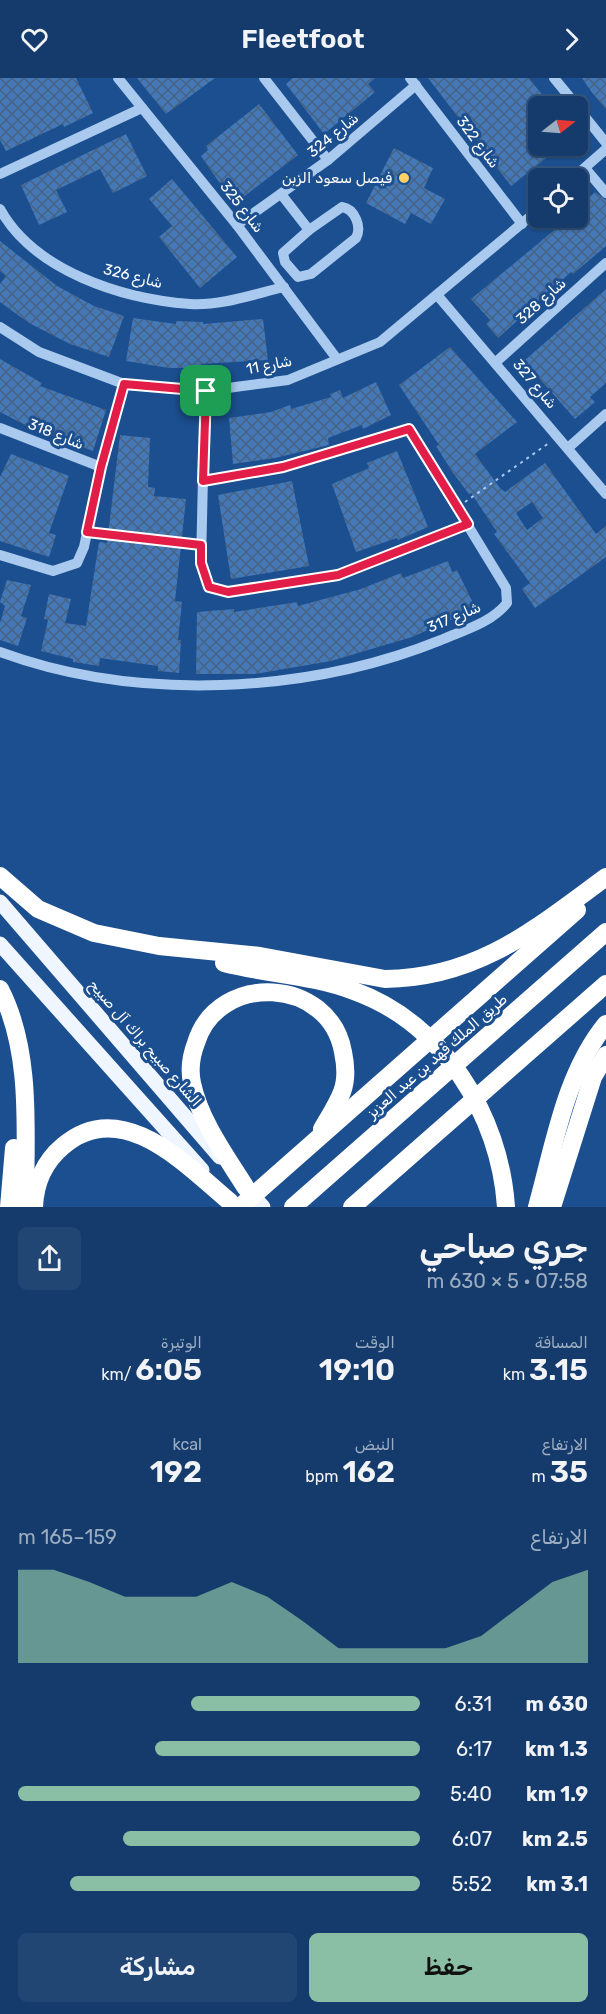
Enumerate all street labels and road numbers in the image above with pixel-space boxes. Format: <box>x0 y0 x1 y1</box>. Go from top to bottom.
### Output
street label: شارع 324 <box>304 109 364 163</box>
street label: شارع 322 <box>451 113 503 173</box>
street label: شارع 325 <box>215 178 268 238</box>
street label: شارع 326 <box>101 260 165 294</box>
street label: شارع 328 <box>512 274 571 330</box>
street label: شارع 11 <box>244 352 294 380</box>
street label: شارع 327 <box>508 356 561 414</box>
street label: شارع 318 <box>25 415 87 455</box>
street label: شارع 317 <box>424 598 484 638</box>
street label: الشارع صبيح براك آل صبيح <box>83 976 205 1111</box>
street label: طريق الملك فهد بن عبد العزيز <box>362 990 511 1123</box>

